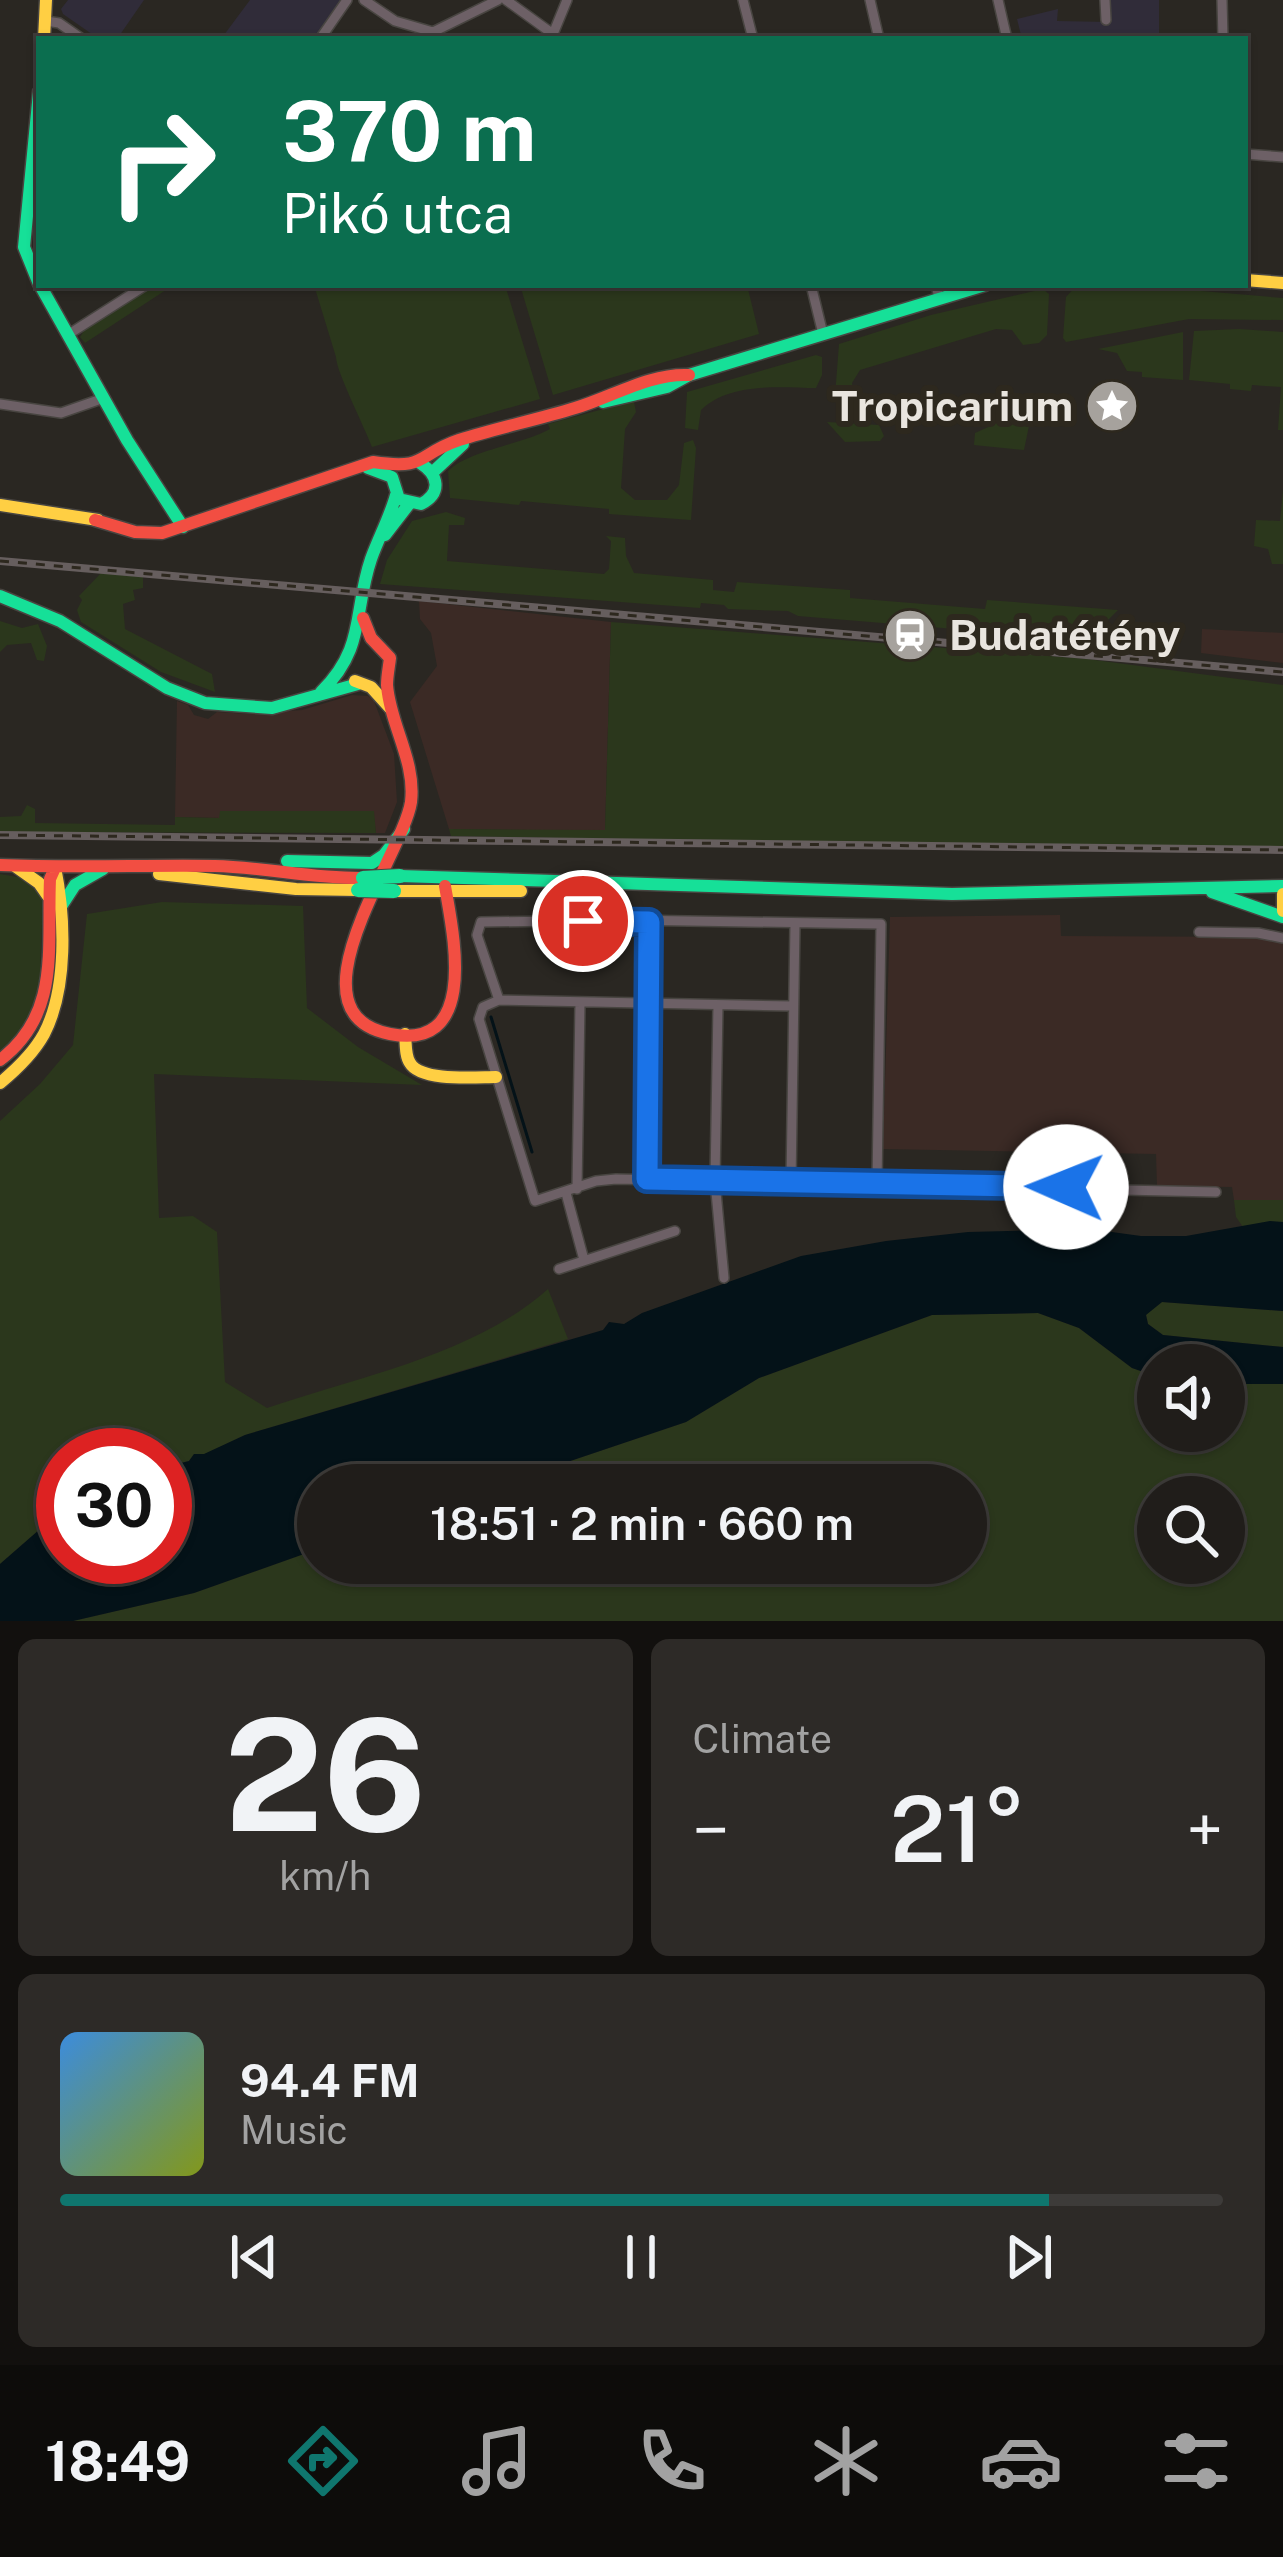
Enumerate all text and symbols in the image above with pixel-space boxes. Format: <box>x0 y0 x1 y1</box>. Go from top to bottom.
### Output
text: 370 m <box>282 81 537 180</box>
icon: right <box>84 84 240 240</box>
text: Pikó utca <box>282 182 513 245</box>
place icon: Tropicarium <box>1084 378 1140 434</box>
place label: Tropicarium <box>832 381 1073 430</box>
station icon: Budatétény <box>882 607 938 663</box>
place label: Budatétény <box>949 610 1181 659</box>
pin <box>532 870 634 972</box>
icon: arrive <box>550 888 616 954</box>
position arrow <box>1003 1124 1129 1250</box>
map controls <box>1137 1344 1245 1584</box>
button: sound <box>1137 1344 1245 1452</box>
speed limit sign: 30 <box>36 1428 192 1584</box>
button: search <box>1137 1476 1245 1584</box>
text: 18:51 · 2 min · 660 m <box>430 1497 854 1550</box>
text: 26 <box>224 1683 426 1866</box>
text: Climate <box>693 1716 832 1762</box>
text: 21° <box>890 1776 1025 1882</box>
text: − <box>693 1791 729 1869</box>
text: + <box>1186 1791 1223 1869</box>
text: km/h <box>279 1853 371 1899</box>
text: 94.4 FM <box>240 2054 420 2107</box>
text: Music <box>240 2107 348 2153</box>
icon: previous <box>221 2224 287 2290</box>
icon: pause <box>608 2224 674 2290</box>
icon: next <box>996 2224 1062 2290</box>
icon: directions <box>281 2419 365 2503</box>
icon: music <box>455 2419 539 2503</box>
icon: phone <box>630 2419 714 2503</box>
icon: climate <box>804 2419 888 2503</box>
icon: car <box>979 2419 1063 2503</box>
icon: filters <box>1154 2419 1238 2503</box>
text: 18:49 <box>45 2430 190 2493</box>

